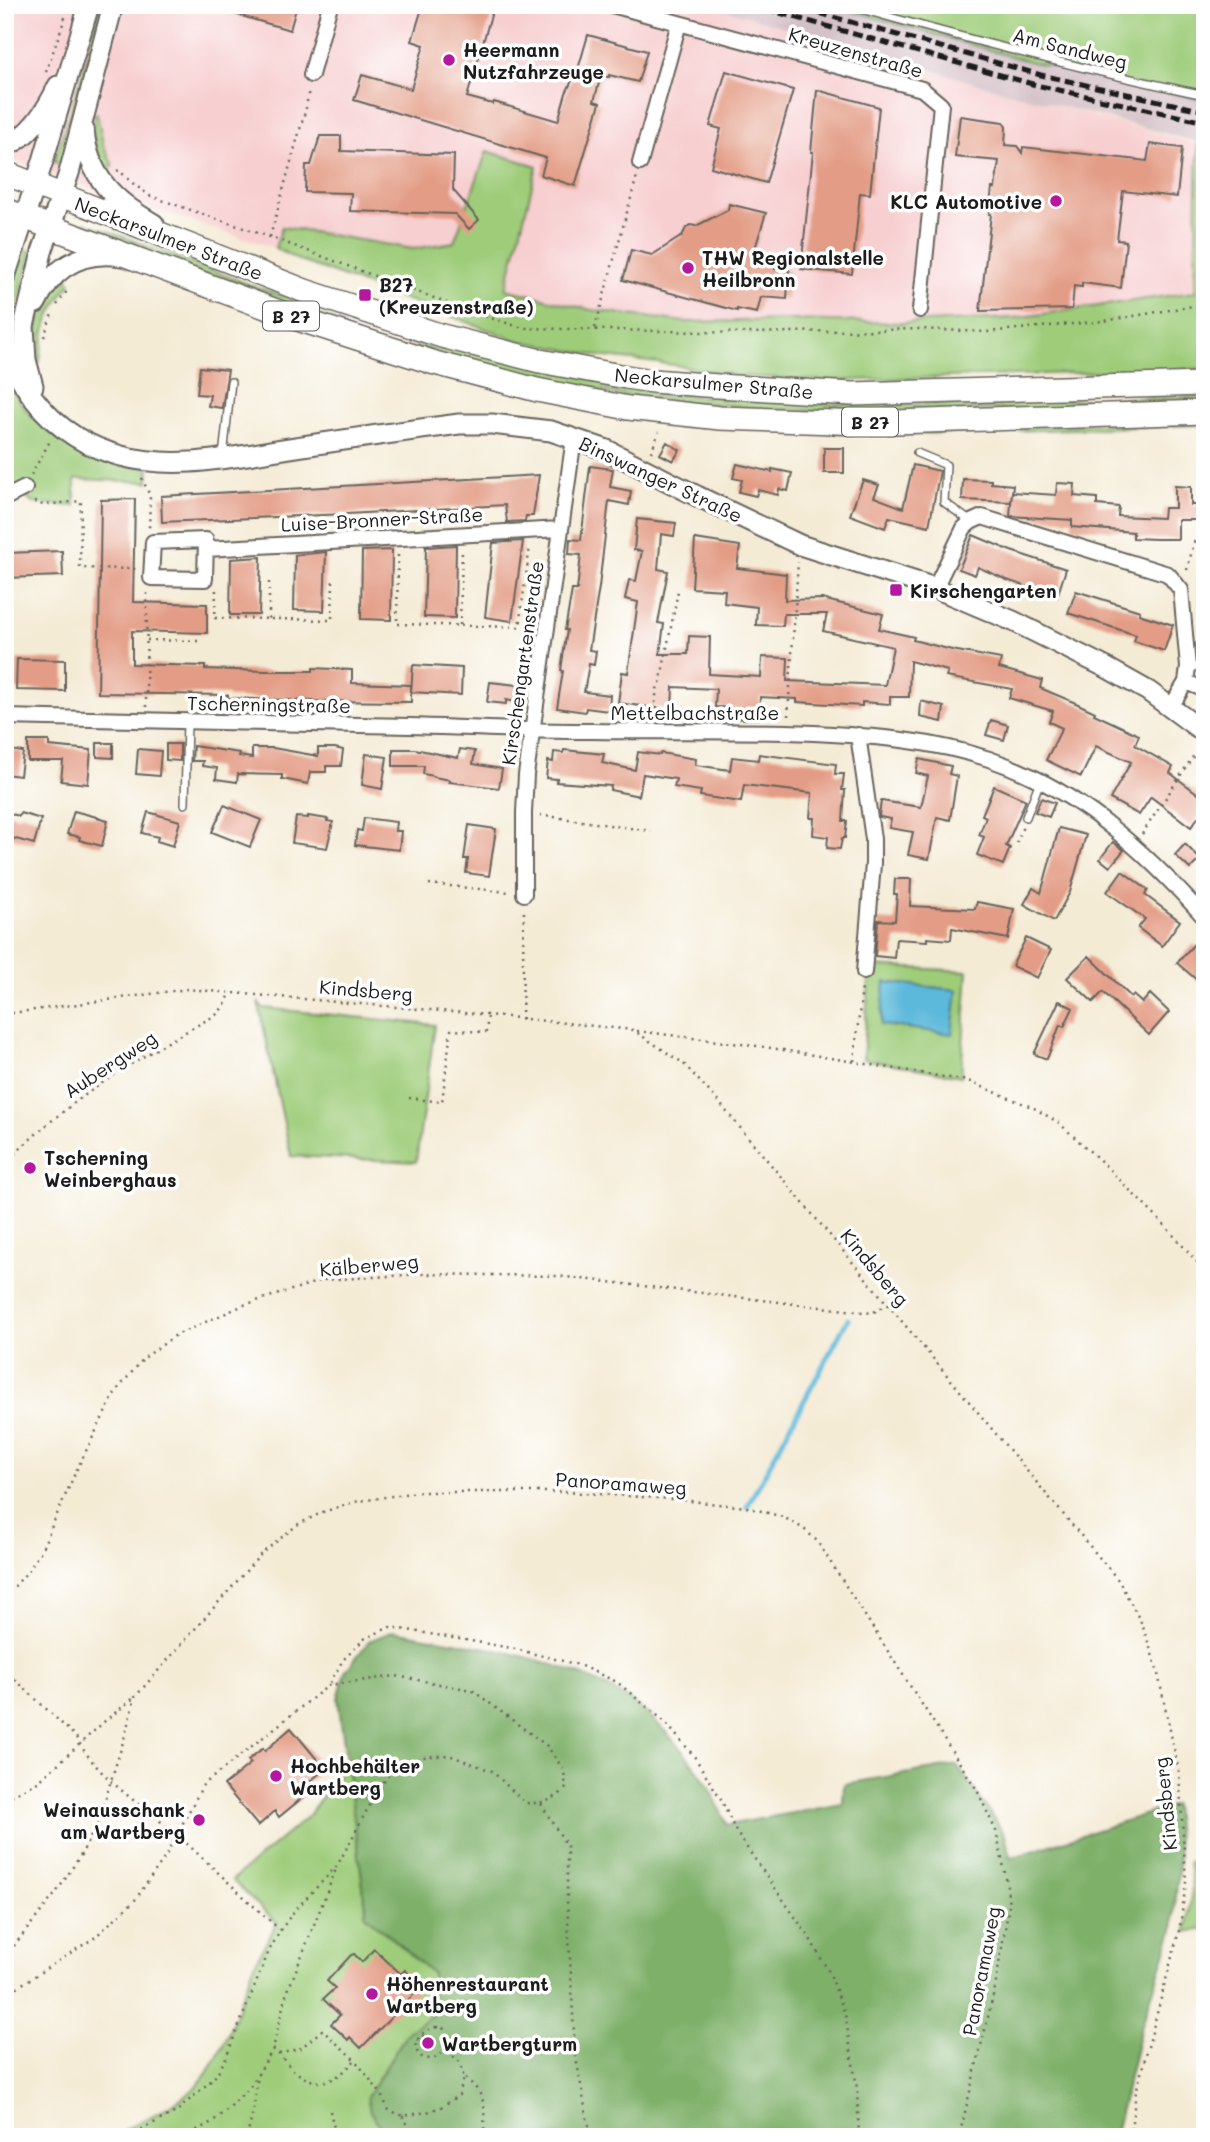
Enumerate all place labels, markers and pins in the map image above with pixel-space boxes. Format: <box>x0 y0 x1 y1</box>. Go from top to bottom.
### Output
place label: Heermann Nutzfahrzeuge <box>463 37 604 84</box>
marker: Heermann Nutzfahrzeuge <box>441 52 457 68</box>
place label: KLC Automotive <box>890 189 1042 214</box>
marker: KLC Automotive <box>1048 193 1064 209</box>
place label: THW Regionalstelle Heilbronn <box>702 245 884 292</box>
marker: THW Regionalstelle Heilbronn <box>680 260 696 276</box>
place label: B27 (Kreuzenstraße) <box>379 272 534 319</box>
marker: B27 (Kreuzenstraße) <box>357 287 373 303</box>
place label: Kirschengarten <box>910 578 1057 603</box>
marker: Kirschengarten <box>888 582 904 598</box>
place label: Tscherning Weinberghaus <box>44 1145 177 1192</box>
marker: Tscherning Weinberghaus <box>22 1160 38 1176</box>
place label: Hochbehälter Wartberg <box>290 1753 420 1800</box>
marker: Hochbehälter Wartberg <box>268 1768 284 1784</box>
place label: Weinausschank am Wartberg <box>43 1797 185 1844</box>
marker: Weinausschank am Wartberg <box>191 1812 207 1828</box>
place label: Höhenrestaurant Wartberg <box>386 1971 549 2018</box>
marker: Höhenrestaurant Wartberg <box>364 1986 380 2002</box>
place label: Wartbergturm <box>442 2031 577 2056</box>
marker: Wartbergturm <box>420 2035 436 2051</box>

